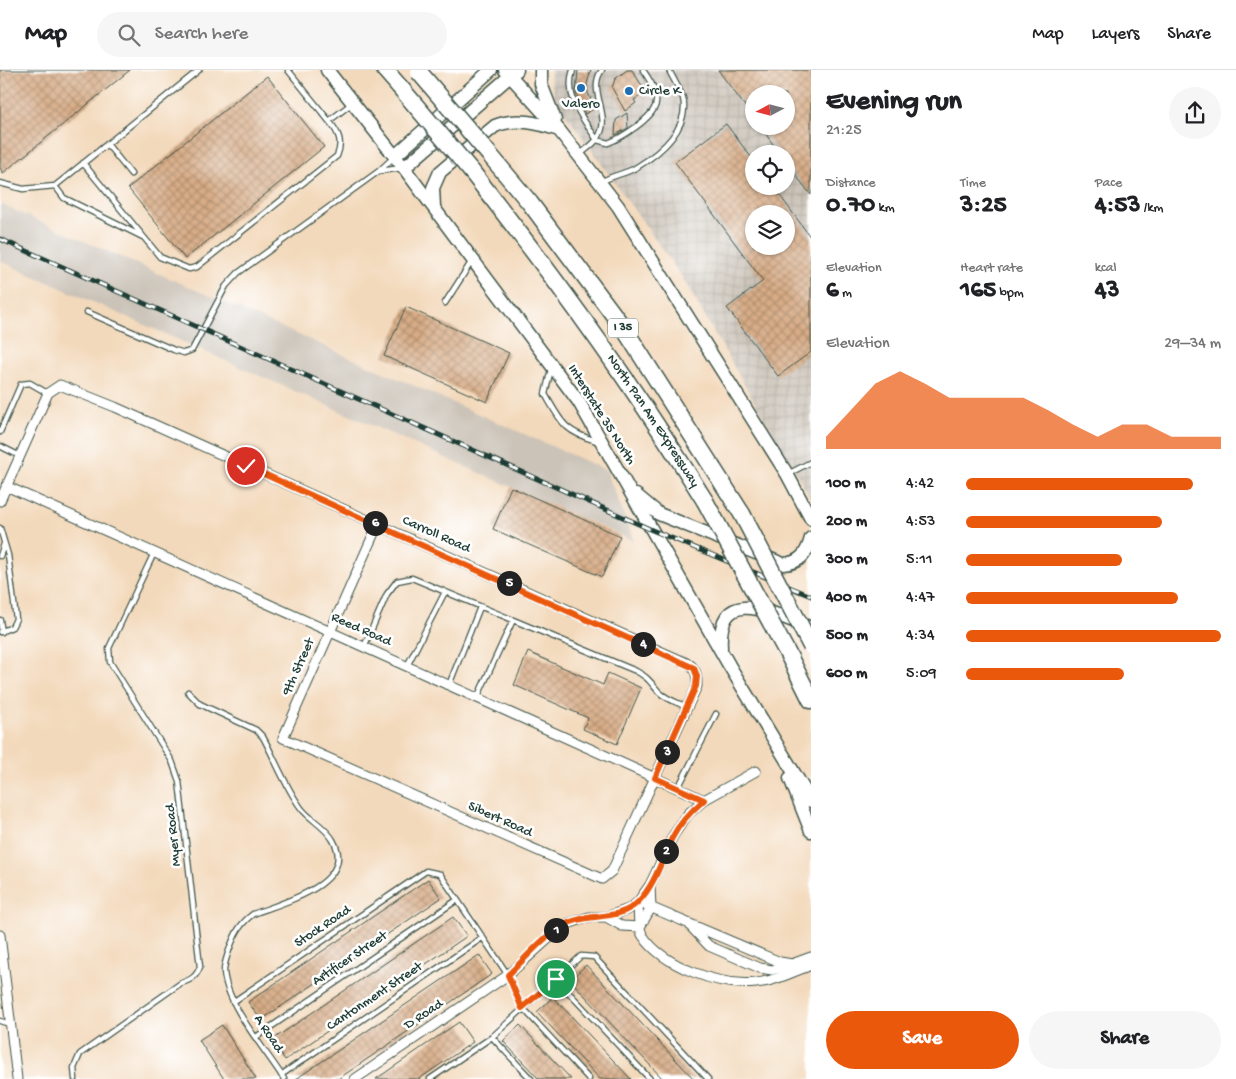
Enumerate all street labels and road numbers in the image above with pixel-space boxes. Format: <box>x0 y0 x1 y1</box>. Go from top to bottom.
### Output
road number: I 35 <box>608 318 638 338</box>
street label: North Pan Am Expressway <box>603 351 703 491</box>
street label: Interstate 35 North <box>563 362 639 469</box>
street label: Carroll Road <box>399 512 474 558</box>
street label: Reed Road <box>328 609 395 651</box>
street label: 9th Street <box>278 635 320 699</box>
street label: Sibert Road <box>465 798 536 842</box>
street label: Myer Road <box>162 801 186 867</box>
street label: Stock Road <box>292 901 356 952</box>
street label: Artificer Street <box>309 927 392 990</box>
street label: Cantonment Street <box>324 958 427 1035</box>
street label: D Road <box>401 995 448 1035</box>
street label: A Road <box>249 1012 288 1058</box>

